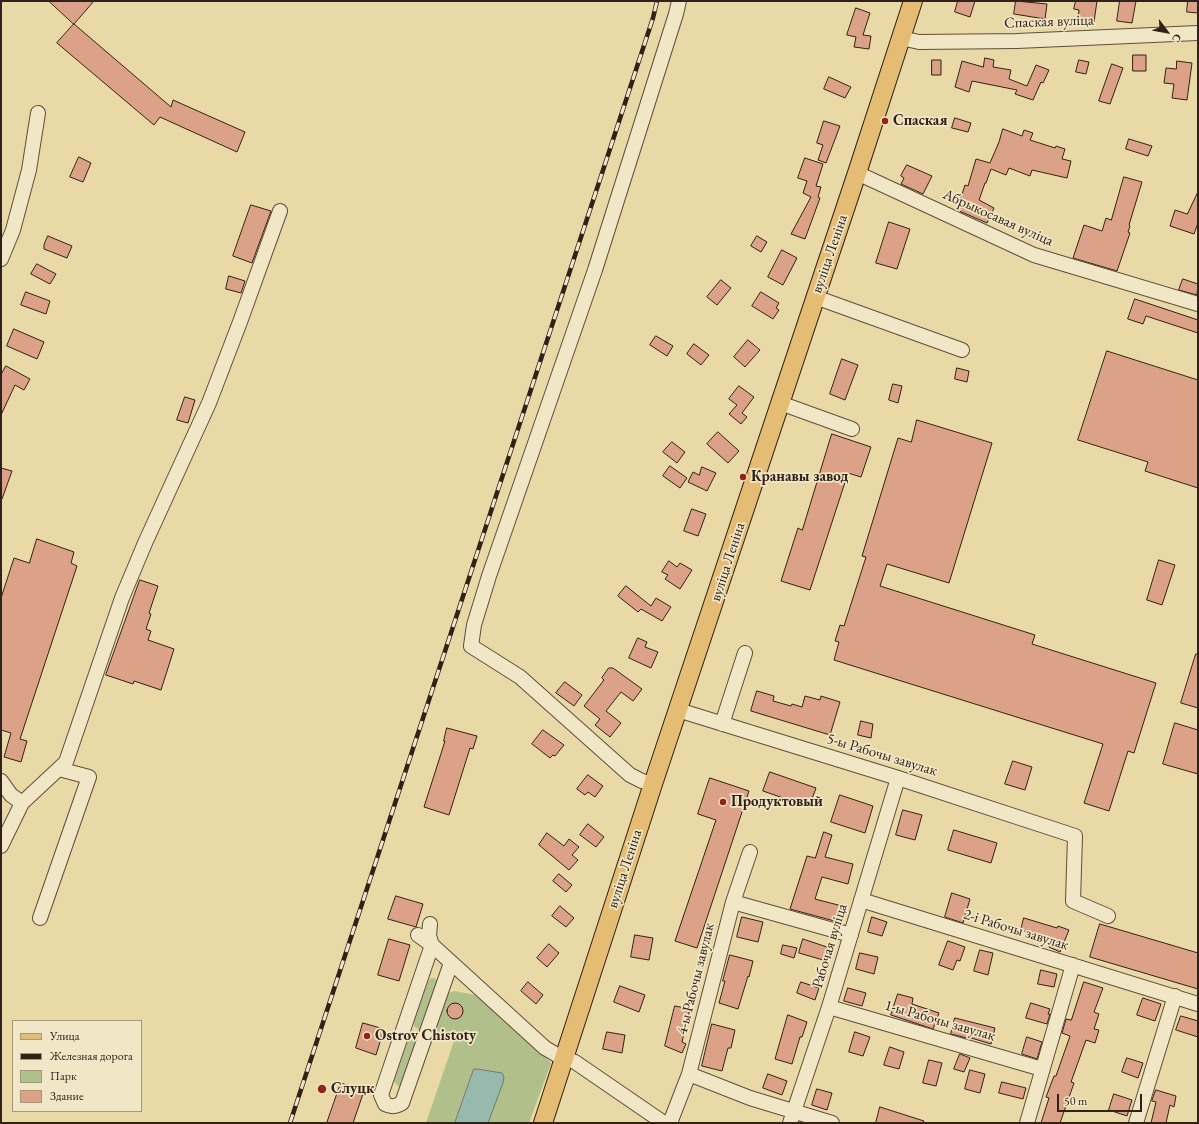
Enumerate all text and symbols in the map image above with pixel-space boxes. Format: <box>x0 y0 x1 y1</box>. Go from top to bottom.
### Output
street label: Спаская вуліца <box>1004 11 1094 33</box>
north arrow <box>1147 12 1187 52</box>
text: С <box>1169 31 1185 45</box>
place label: Спаская <box>893 112 947 130</box>
marker: Спаская <box>880 116 890 126</box>
street label: Абрыкосавая вуліца <box>940 186 1056 250</box>
street label: вуліца Леніна <box>808 212 852 296</box>
place label: Кранавы завод <box>751 468 848 486</box>
marker: Кранавы завод <box>738 472 748 482</box>
street label: вуліца Леніна <box>707 520 749 604</box>
street label: 5-ы Рабочы завулак <box>825 730 939 780</box>
place label: Продуктовый <box>731 793 823 811</box>
marker: Продуктовый <box>718 797 728 807</box>
street label: вуліца Леніна <box>604 827 646 911</box>
street label: Рабочая вуліца <box>809 902 851 990</box>
street label: 2-і Рабочы завулак <box>961 905 1071 955</box>
street label: 4-ы Рабочы завулак <box>673 921 719 1037</box>
street label: 1-ы Рабочы завулак <box>882 997 998 1045</box>
legend <box>12 1020 142 1112</box>
place label: Ostrov Chistoty <box>375 1027 476 1045</box>
text: Улица <box>50 1028 80 1044</box>
marker: Ostrov Chistoty <box>362 1031 372 1041</box>
text: Железная дорога <box>50 1048 133 1064</box>
text: Парк <box>50 1068 77 1084</box>
place label: Слуцк <box>331 1080 374 1098</box>
marker: Слуцк <box>316 1083 328 1095</box>
scale bar <box>1059 1086 1144 1112</box>
text: Здание <box>50 1088 84 1104</box>
text: 50 m <box>1064 1093 1087 1109</box>

